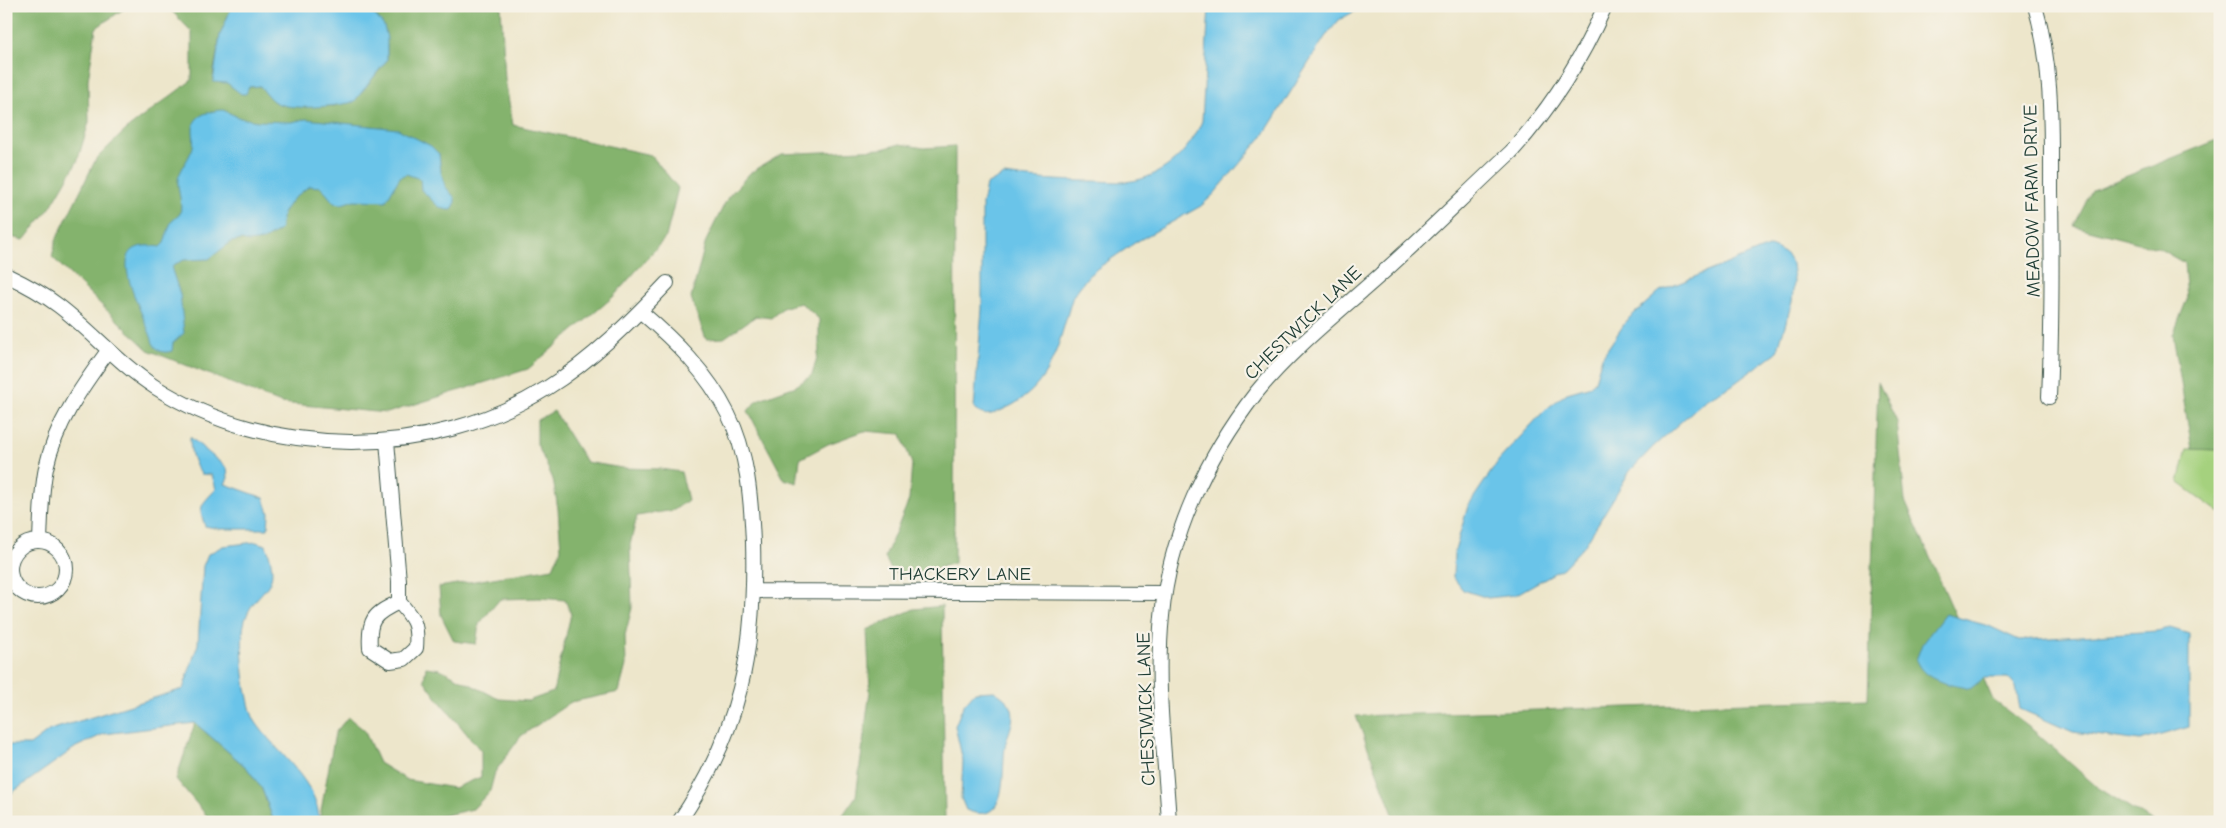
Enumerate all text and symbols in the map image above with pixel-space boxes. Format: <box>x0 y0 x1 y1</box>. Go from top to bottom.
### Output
street label: MEADOW FARM DRIVE <box>2019 104 2045 298</box>
street label: CHESTWICK LANE <box>1240 262 1366 384</box>
street label: THACKERY LANE <box>889 563 1031 585</box>
street label: CHESTWICK LANE <box>1132 632 1160 786</box>

